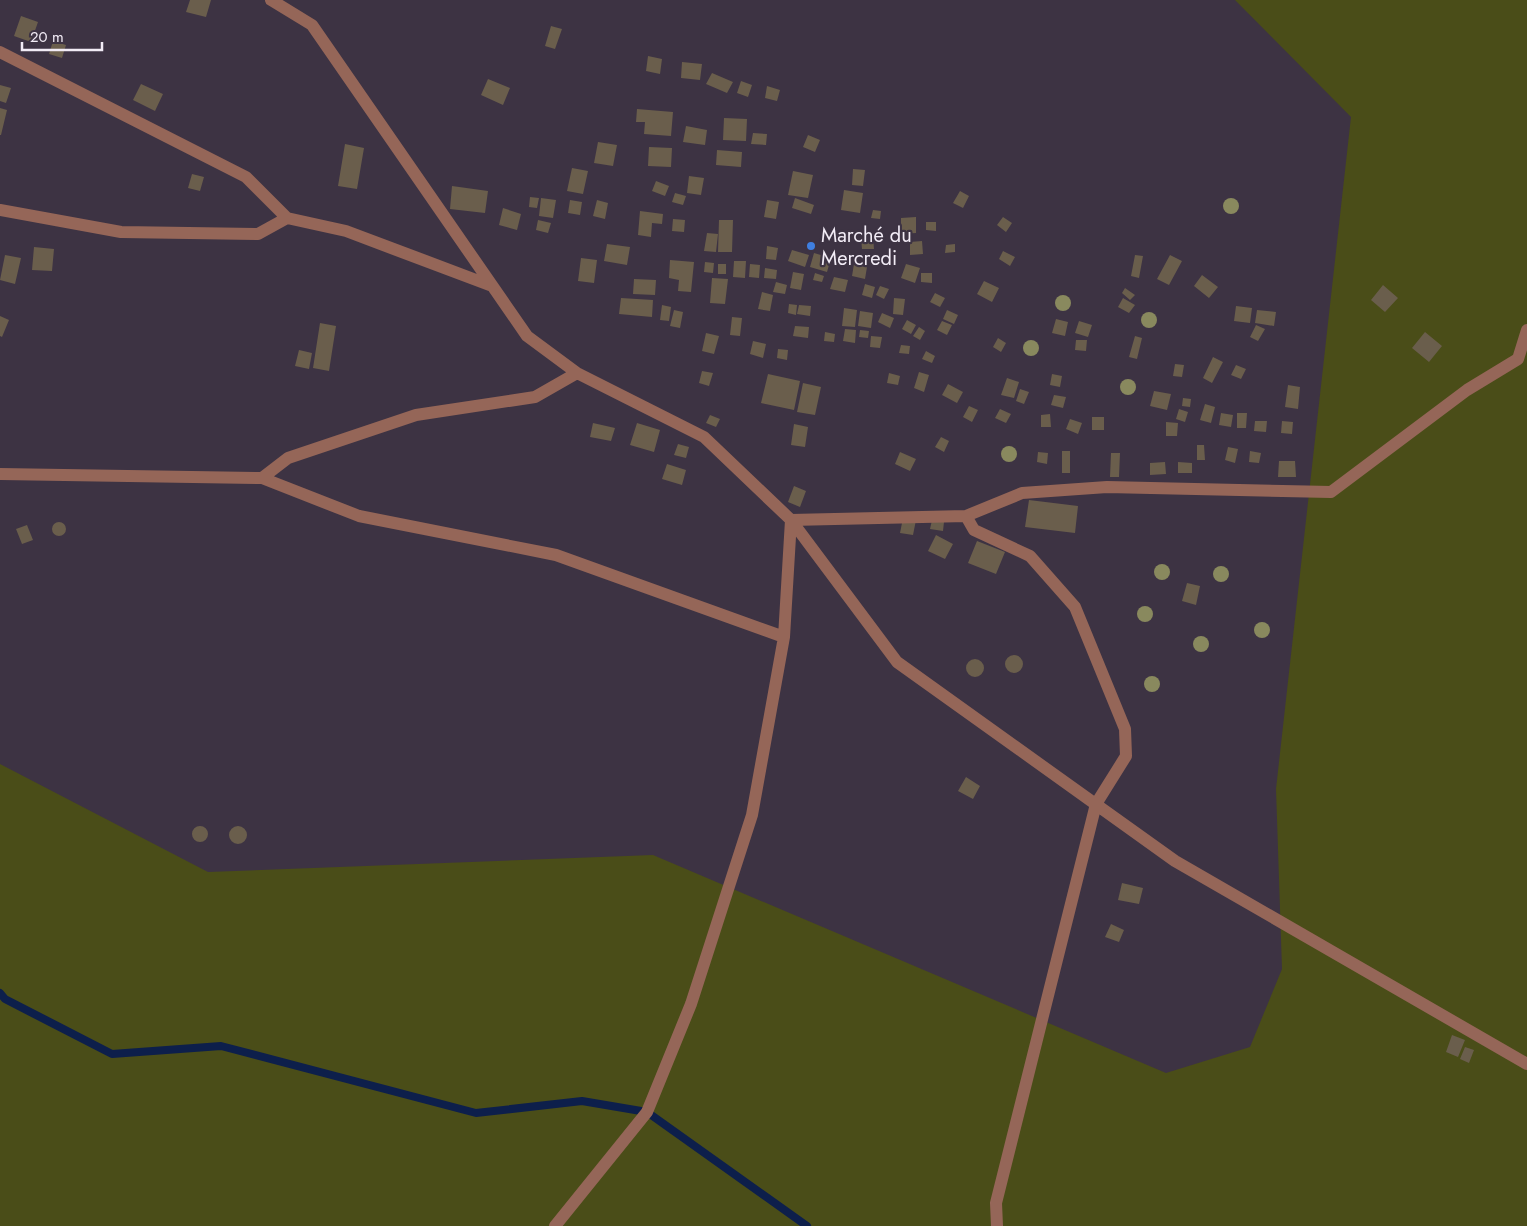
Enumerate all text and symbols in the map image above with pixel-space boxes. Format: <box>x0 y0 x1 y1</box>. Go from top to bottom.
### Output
scale bar <box>22 20 102 52</box>
text: 20 m <box>30 26 64 48</box>
place label: Marché du Mercredi <box>821 221 912 273</box>
marker: Marché du Mercredi <box>805 240 817 252</box>

